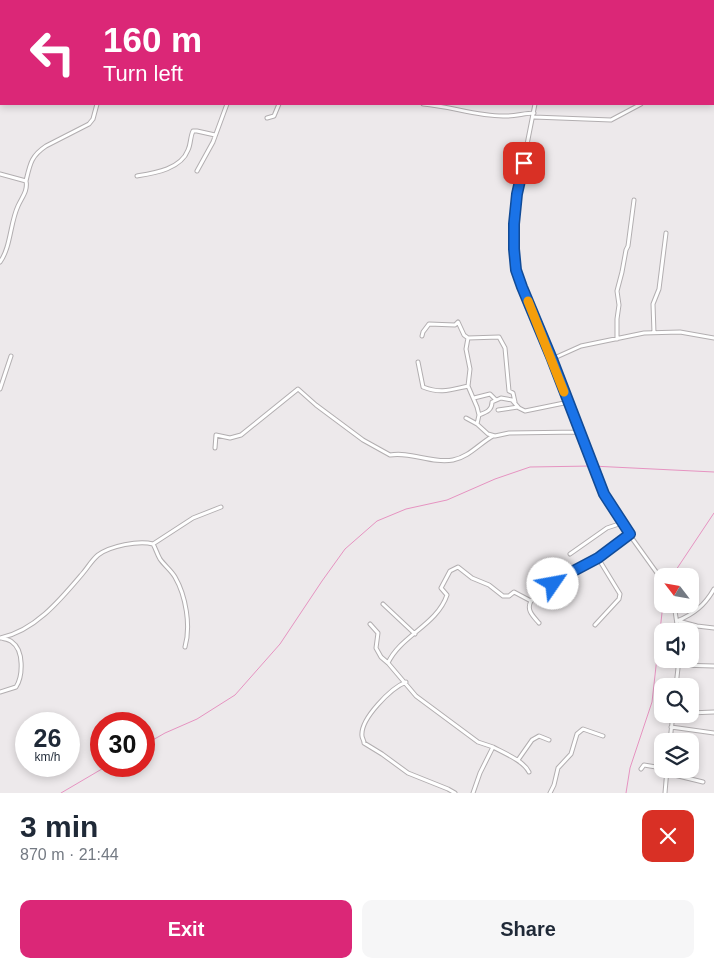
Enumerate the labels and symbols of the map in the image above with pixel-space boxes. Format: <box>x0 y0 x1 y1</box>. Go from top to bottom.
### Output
pin <box>503 142 545 184</box>
position arrow <box>526 557 578 609</box>
north arrow <box>654 568 699 612</box>
speed limit sign: 30 <box>90 712 155 777</box>

